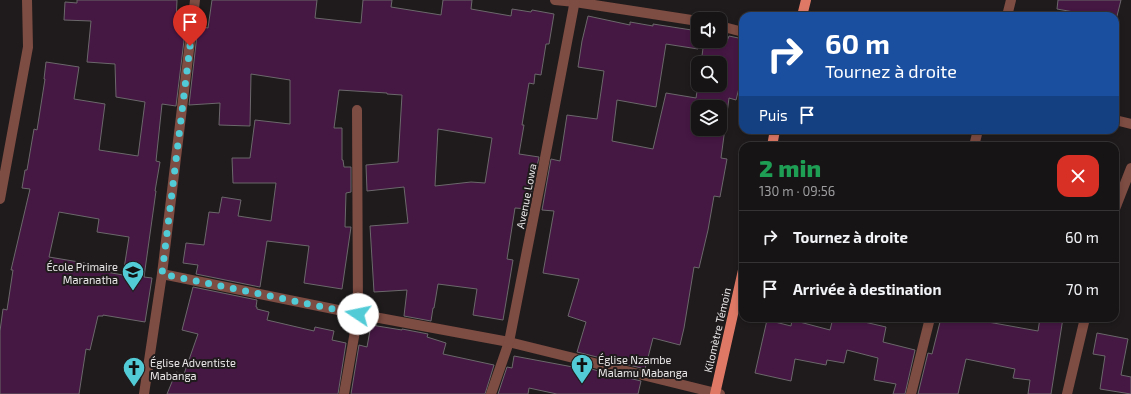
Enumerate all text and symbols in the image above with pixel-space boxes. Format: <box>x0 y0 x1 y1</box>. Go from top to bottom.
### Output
pin <box>173 5 207 46</box>
icon: arrive <box>179 11 201 33</box>
map controls <box>691 12 727 136</box>
button: sound <box>691 12 727 48</box>
text: 60 m <box>825 26 890 60</box>
icon: right <box>759 28 811 80</box>
button: search <box>691 56 727 92</box>
text: Tournez à droite <box>825 60 957 82</box>
button: layers <box>691 100 727 136</box>
icon: arrive <box>796 104 818 126</box>
text: Puis <box>759 106 788 124</box>
text: 2 min <box>759 153 821 182</box>
button: close <box>1057 155 1099 197</box>
street label: Avenue Lowa <box>513 162 539 230</box>
text: 130 m · 09:56 <box>759 183 835 199</box>
icon: right <box>759 226 781 248</box>
text: Tournez à droite <box>793 228 908 246</box>
text: 60 m <box>1065 228 1099 246</box>
school or university icon: École Primaire Maranatha <box>120 259 146 292</box>
place label: École Primaire Maranatha <box>46 260 118 286</box>
icon: arrive <box>759 278 781 300</box>
text: Arrivée à destination <box>793 280 941 298</box>
text: 70 m <box>1066 280 1099 298</box>
street label: Kilomètre Témoin <box>701 286 733 374</box>
position arrow <box>337 293 379 335</box>
church icon: Église Nzambe Malamu Mabanga <box>569 352 595 385</box>
place label: Église Nzambe Malamu Mabanga <box>598 353 688 379</box>
church icon: Église Adventiste Mabanga <box>121 355 147 388</box>
place label: Église Adventiste Mabanga <box>150 356 236 382</box>

